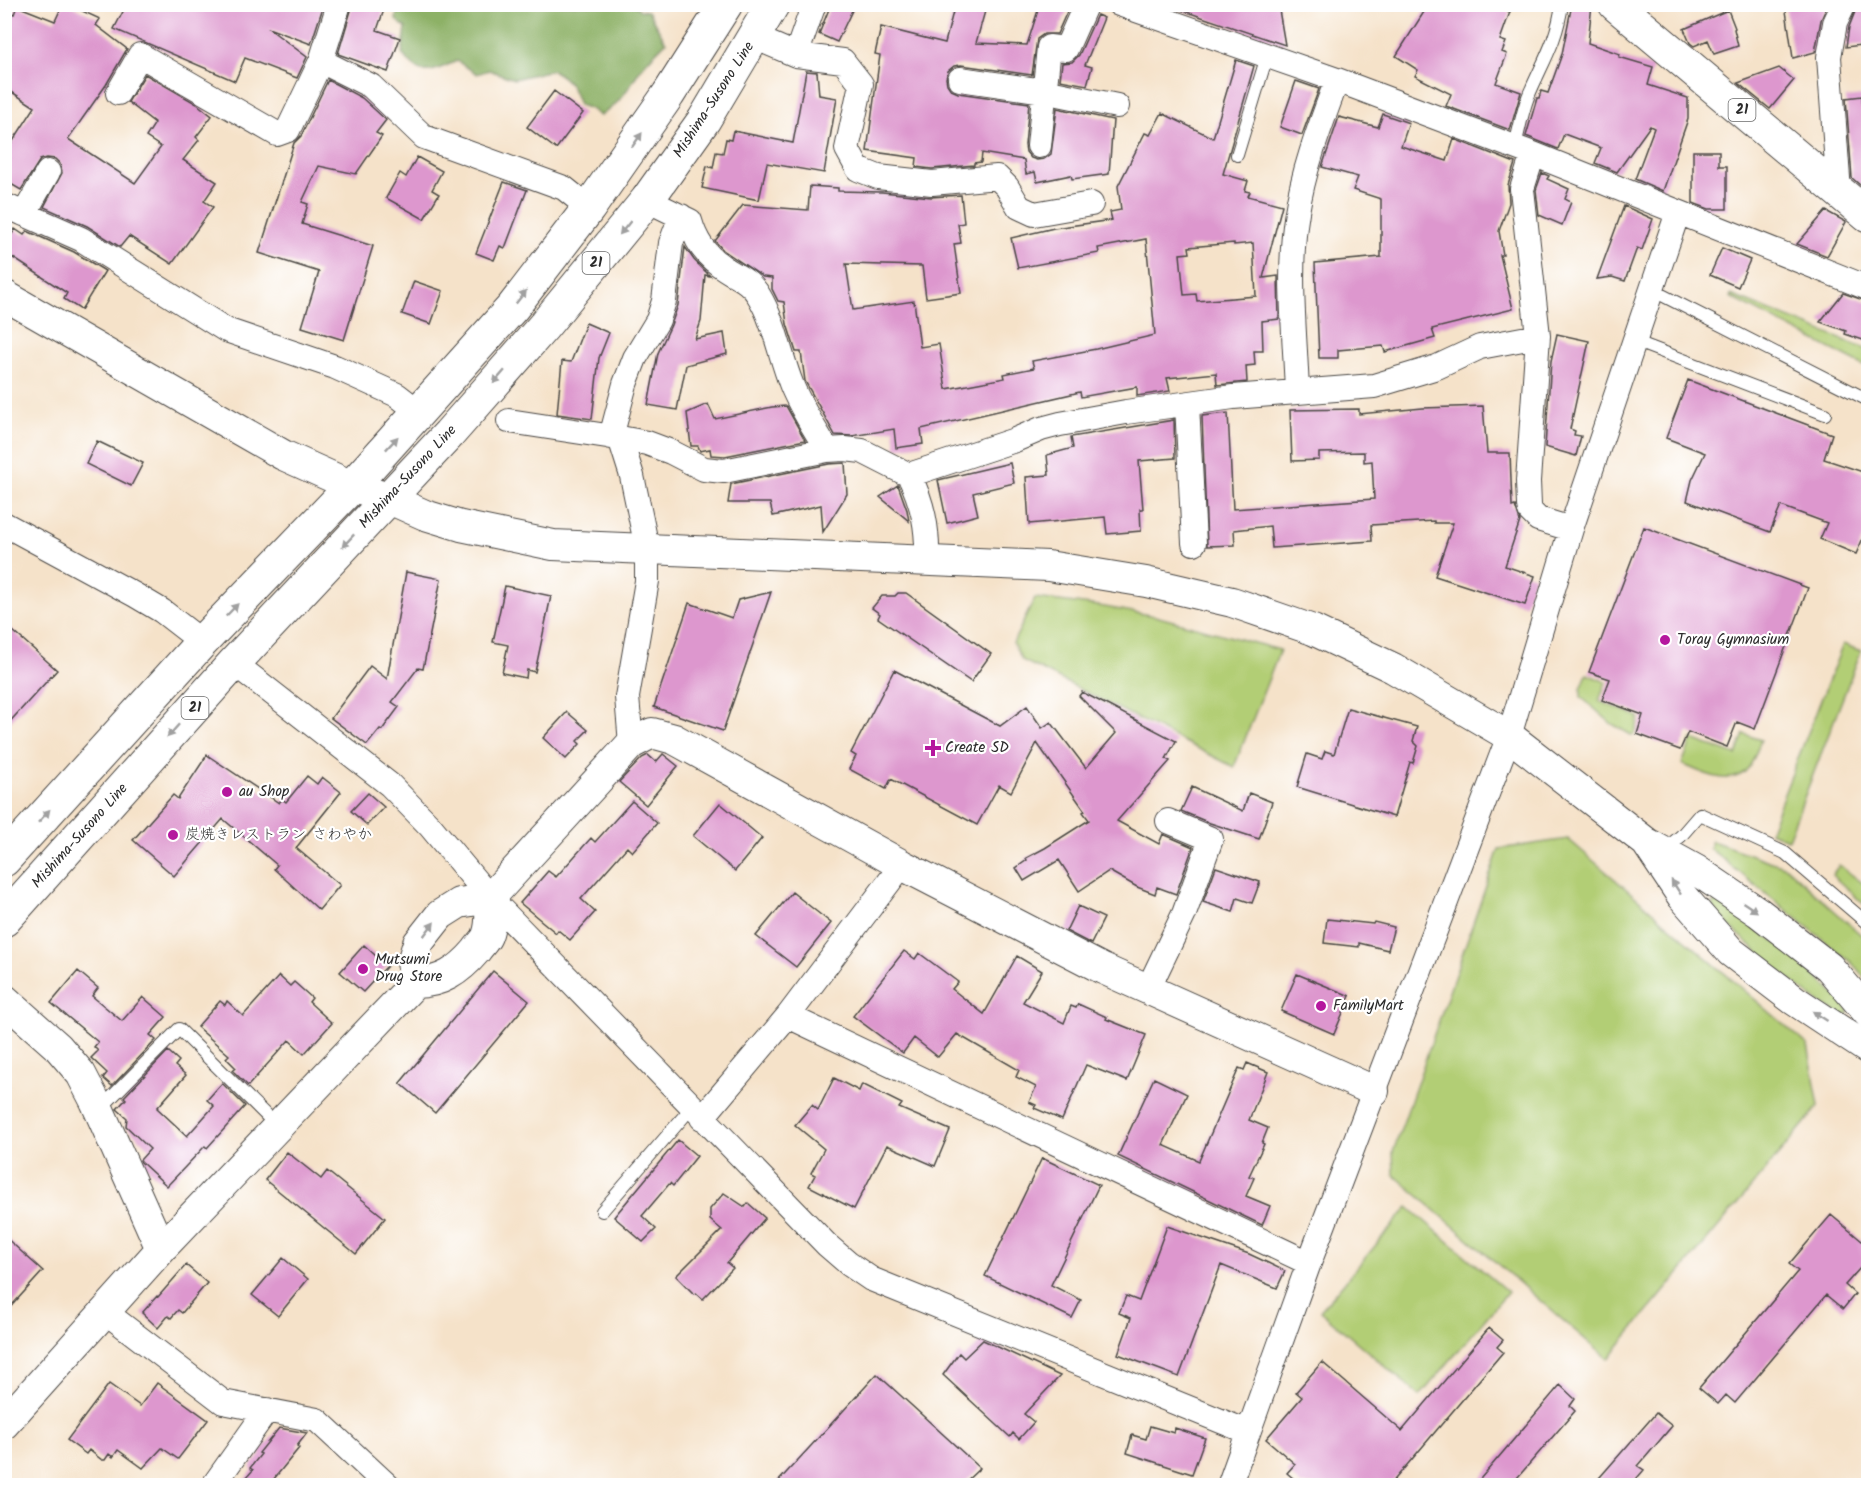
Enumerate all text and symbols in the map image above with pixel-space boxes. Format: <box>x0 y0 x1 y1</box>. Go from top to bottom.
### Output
street label: Mishima-Susono Line <box>667 37 761 163</box>
road number: 21 <box>1728 99 1756 121</box>
one-way arrow <box>631 133 643 149</box>
one-way arrow <box>618 220 631 236</box>
road number: 21 <box>582 252 610 274</box>
one-way arrow <box>514 290 526 305</box>
one-way arrow <box>493 369 506 384</box>
street label: Mishima-Susono Line <box>353 419 463 535</box>
one-way arrow <box>384 436 398 450</box>
one-way arrow <box>341 534 355 548</box>
one-way arrow <box>225 603 239 618</box>
place label: Toray Gymnasium <box>1677 628 1789 652</box>
marker: Toray Gymnasium <box>1658 633 1672 647</box>
road number: 21 <box>182 697 208 719</box>
one-way arrow <box>166 724 180 739</box>
place label: Create SD <box>945 736 1009 760</box>
marker: Create SD <box>926 741 940 755</box>
street label: Mishima-Susono Line <box>26 778 134 894</box>
place label: au Shop <box>239 780 289 804</box>
marker: au Shop <box>220 785 234 799</box>
one-way arrow <box>37 809 51 824</box>
place label: 炭焼きレストラン さわやか <box>185 823 372 847</box>
marker: 炭焼きレストラン さわやか <box>166 828 180 842</box>
one-way arrow <box>1671 879 1682 895</box>
one-way arrow <box>1742 901 1758 912</box>
one-way arrow <box>423 921 435 937</box>
place label: Mutsumi Drug Store <box>375 948 443 989</box>
marker: Mutsumi Drug Store <box>356 962 370 976</box>
place label: FamilyMart <box>1333 994 1404 1018</box>
marker: FamilyMart <box>1314 999 1328 1013</box>
one-way arrow <box>1811 1011 1828 1022</box>

